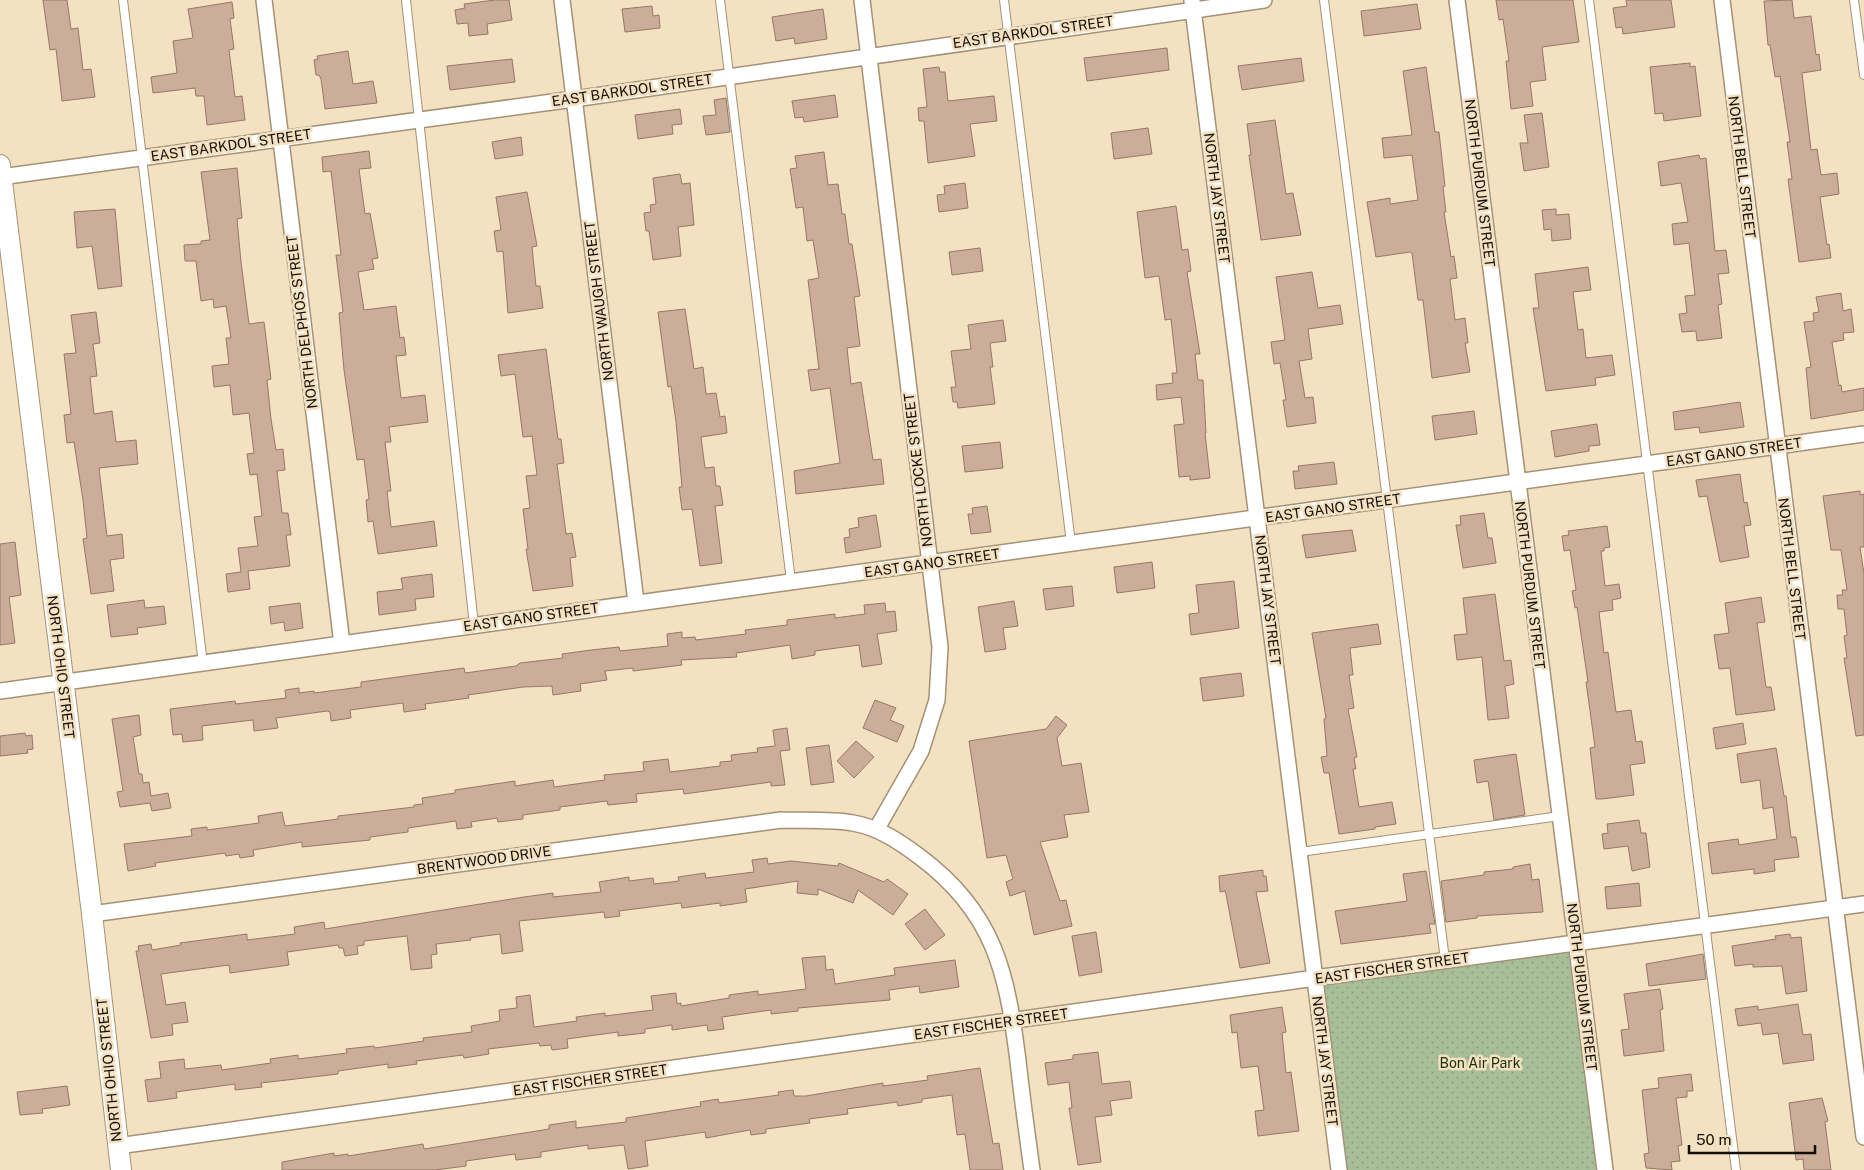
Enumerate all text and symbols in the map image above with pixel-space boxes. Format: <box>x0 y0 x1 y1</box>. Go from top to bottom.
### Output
street label: EAST BARKDOL STREET <box>952 13 1114 51</box>
street label: EAST BARKDOL STREET <box>551 71 713 109</box>
street label: NORTH BELL STREET <box>1725 95 1759 239</box>
street label: NORTH PURDUM STREET <box>1462 98 1498 268</box>
street label: EAST BARKDOL STREET <box>150 126 312 164</box>
street label: NORTH JAY STREET <box>1201 132 1233 264</box>
street label: NORTH WAUGH STREET <box>581 220 617 382</box>
street label: NORTH DELPHOS STREET <box>283 234 321 410</box>
street label: NORTH LOCKE STREET <box>901 392 935 548</box>
street label: EAST GANO STREET <box>1665 435 1803 469</box>
street label: EAST GANO STREET <box>1264 491 1402 525</box>
street label: NORTH BELL STREET <box>1775 497 1809 641</box>
street label: NORTH PURDUM STREET <box>1512 500 1548 670</box>
street label: NORTH JAY STREET <box>1252 534 1284 666</box>
street label: EAST GANO STREET <box>863 546 1001 580</box>
street label: NORTH OHIO STREET <box>44 594 78 740</box>
street label: EAST GANO STREET <box>462 600 600 634</box>
street label: BRENTWOOD DRIVE <box>416 843 552 877</box>
street label: NORTH PURDUM STREET <box>1564 902 1600 1072</box>
street label: EAST FISCHER STREET <box>1314 949 1470 987</box>
street label: NORTH JAY STREET <box>1309 995 1341 1127</box>
street label: NORTH OHIO STREET <box>94 997 124 1143</box>
street label: EAST FISCHER STREET <box>913 1005 1069 1043</box>
park label: Bon Air Park <box>1439 1055 1521 1071</box>
street label: EAST FISCHER STREET <box>512 1061 668 1099</box>
scale bar <box>1689 1122 1815 1154</box>
text: 50 m <box>1696 1131 1731 1148</box>

